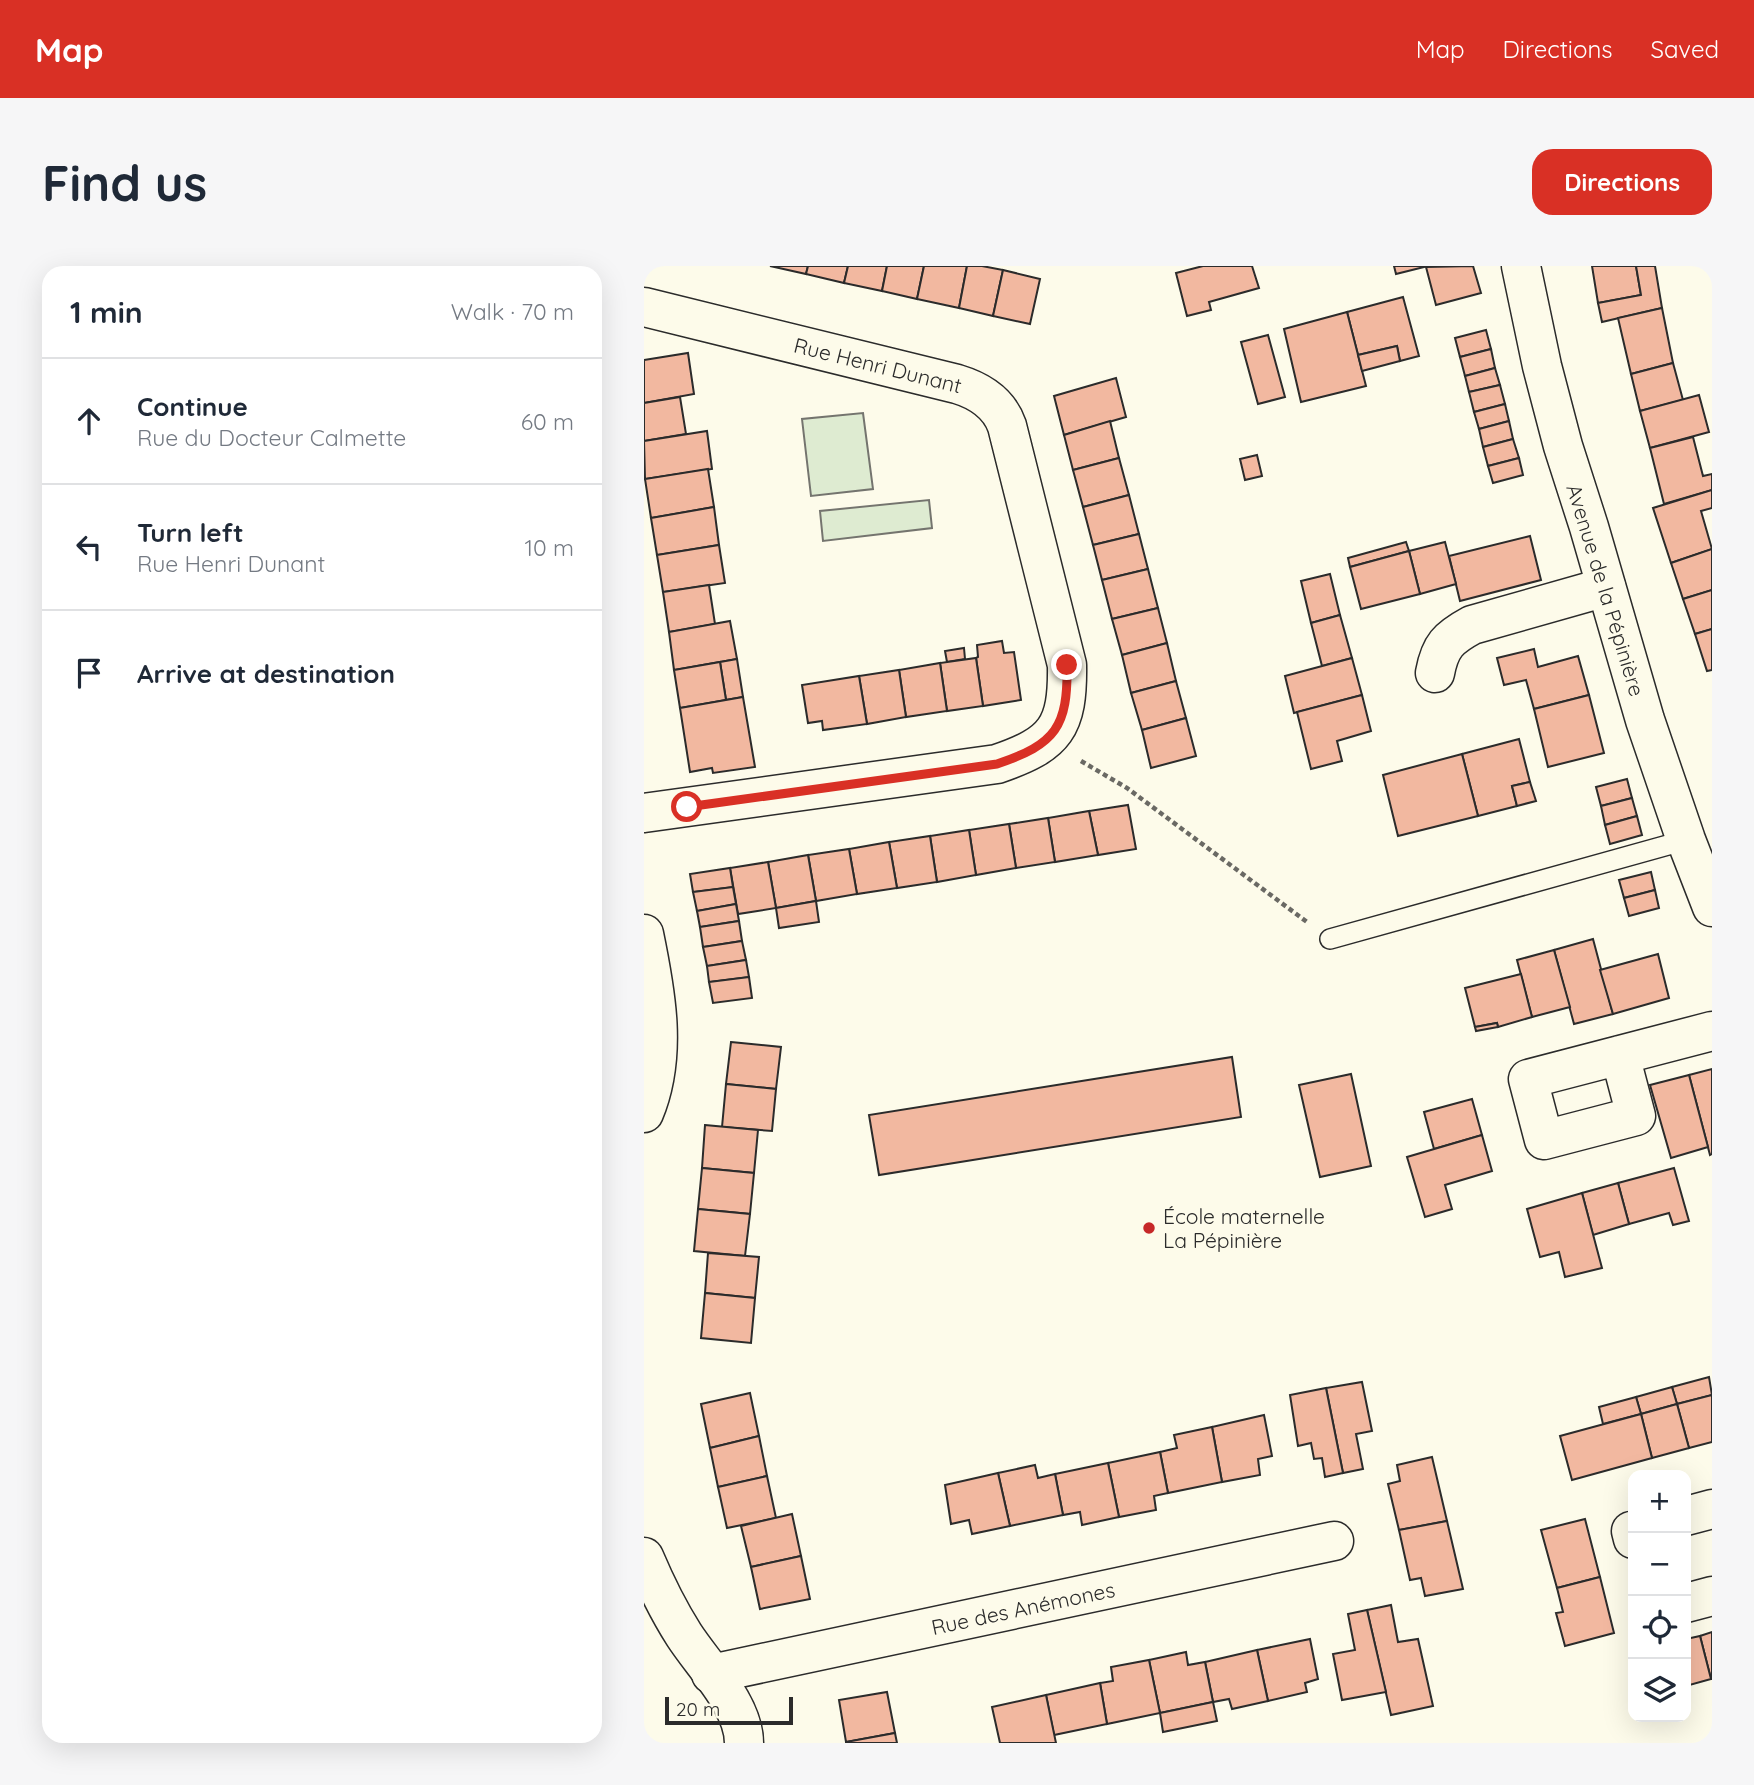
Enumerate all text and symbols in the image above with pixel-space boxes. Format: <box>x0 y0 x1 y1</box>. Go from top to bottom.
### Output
text: Map <box>35 29 103 70</box>
text: Map <box>1416 34 1465 64</box>
text: Directions <box>1503 34 1613 64</box>
text: Saved <box>1651 34 1719 64</box>
button: Directions <box>1532 149 1712 215</box>
text: Find us <box>42 152 207 213</box>
text: 1 min <box>70 293 143 331</box>
text: Walk · 70 m <box>451 297 574 326</box>
street label: Rue Henri Dunant <box>791 332 965 398</box>
text: Continue <box>137 390 248 423</box>
icon: ahead <box>70 402 108 440</box>
text: 60 m <box>521 407 574 436</box>
text: Rue du Docteur Calmette <box>137 423 406 452</box>
street label: Avenue de la Pépinière <box>1561 481 1651 699</box>
text: Turn left <box>137 516 244 549</box>
icon: left <box>70 528 108 566</box>
text: 10 m <box>525 533 574 562</box>
text: Rue Henri Dunant <box>137 549 325 578</box>
route end <box>1051 649 1082 680</box>
icon: arrive <box>70 654 108 692</box>
text: Arrive at destination <box>137 657 395 690</box>
route start <box>671 791 702 822</box>
place label: École maternelle La Pépinière <box>1163 1203 1325 1253</box>
marker: École maternelle La Pépinière <box>1141 1220 1157 1236</box>
map controls <box>1628 1470 1691 1722</box>
button: + <box>1628 1470 1691 1533</box>
button: − <box>1628 1533 1691 1596</box>
street label: Rue des Anémones <box>929 1576 1117 1640</box>
button: locate <box>1628 1596 1691 1659</box>
button: layers <box>1628 1659 1691 1722</box>
scale bar <box>665 1694 793 1726</box>
text: 20 m <box>676 1697 720 1721</box>

